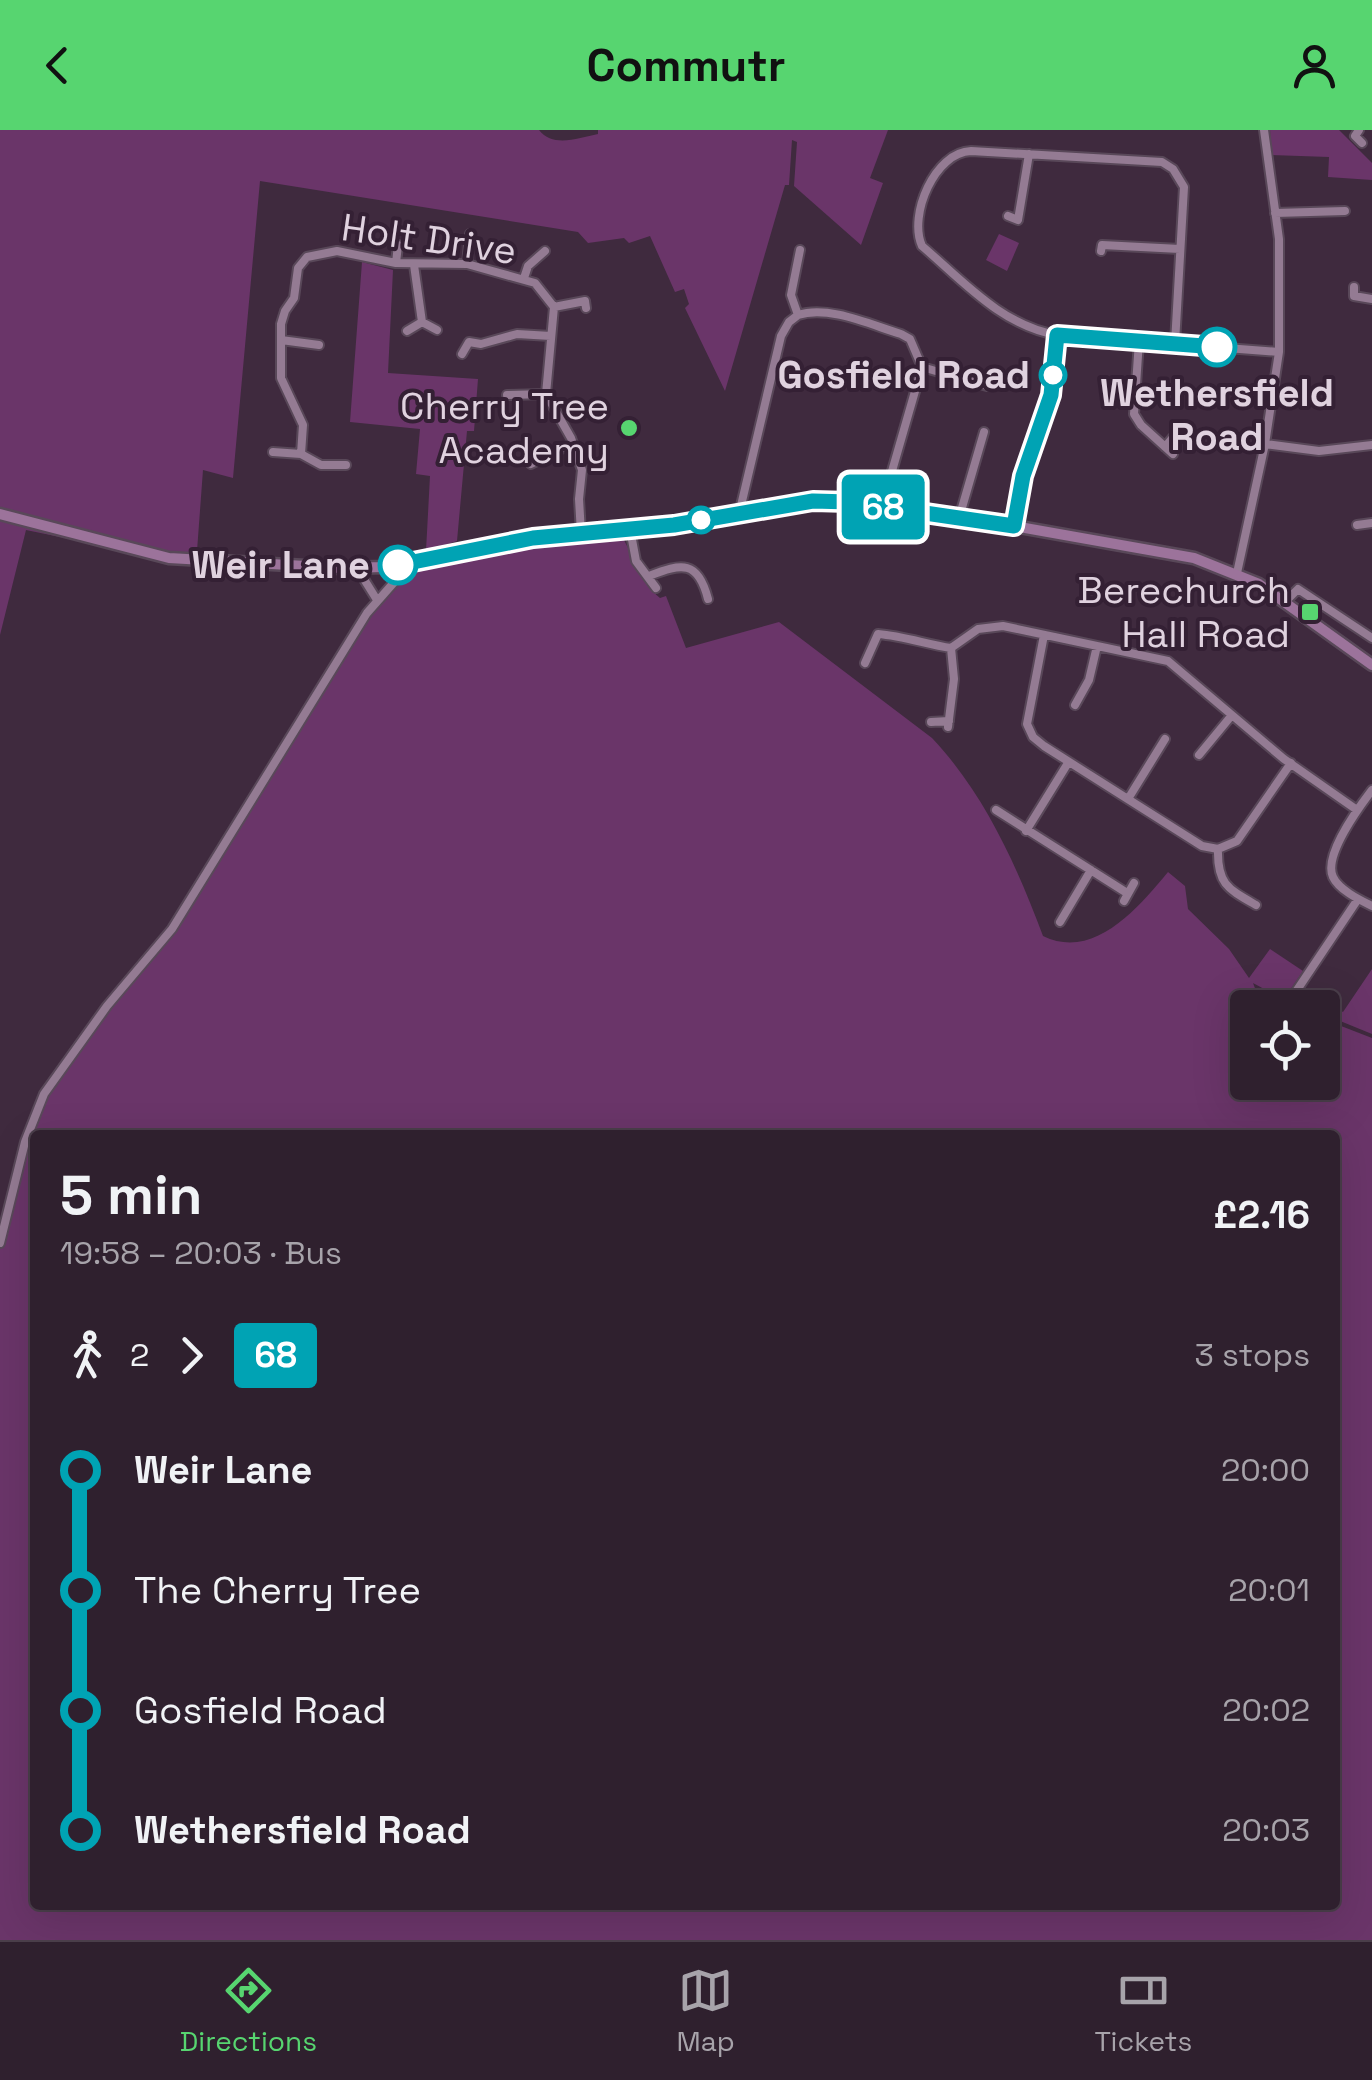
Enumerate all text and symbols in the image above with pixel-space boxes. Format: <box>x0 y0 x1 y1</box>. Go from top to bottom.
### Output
text: Commutr <box>586 37 786 94</box>
icon: back <box>30 38 85 93</box>
icon: person <box>1287 38 1342 93</box>
street label: Holt Drive <box>339 203 519 275</box>
marker: Wethersfield Road <box>1198 328 1236 366</box>
place label: Gosfield Road <box>777 351 1030 399</box>
marker: Gosfield Road <box>1040 362 1066 388</box>
place label: Wethersfield Road <box>1100 369 1334 461</box>
place label: Cherry Tree Academy <box>400 382 609 474</box>
marker: Cherry Tree Academy <box>618 417 640 439</box>
line badge: 68 <box>838 474 928 540</box>
text: 68 <box>862 485 904 529</box>
unlabelled marker <box>688 507 714 533</box>
place label: Weir Lane <box>191 541 370 589</box>
marker: Weir Lane <box>379 546 417 584</box>
place label: Berechurch Hall Road <box>1078 566 1290 658</box>
marker: Berechurch Hall Road <box>1299 601 1321 623</box>
map controls <box>1230 990 1340 1100</box>
button: locate <box>1230 990 1340 1100</box>
text: 5 min <box>60 1160 202 1230</box>
text: £2.16 <box>1213 1191 1310 1239</box>
text: 19:58 – 20:03 · Bus <box>60 1233 342 1273</box>
icon: walk <box>60 1328 115 1383</box>
icon: forward <box>164 1328 219 1383</box>
text: 68 <box>254 1333 297 1377</box>
text: 2 <box>130 1335 149 1375</box>
text: 3 stops <box>1195 1335 1310 1375</box>
text: Weir Lane <box>134 1446 313 1494</box>
text: 20:00 <box>1221 1450 1310 1490</box>
text: The Cherry Tree <box>134 1566 421 1614</box>
text: 20:01 <box>1228 1570 1310 1610</box>
text: Gosfield Road <box>134 1686 387 1734</box>
text: 20:02 <box>1222 1690 1310 1730</box>
text: Wethersfield Road <box>134 1806 471 1854</box>
text: 20:03 <box>1222 1810 1310 1850</box>
tab: Directions <box>180 1963 317 2059</box>
tab: Map <box>677 1963 735 2059</box>
tab: Tickets <box>1094 1963 1192 2059</box>

